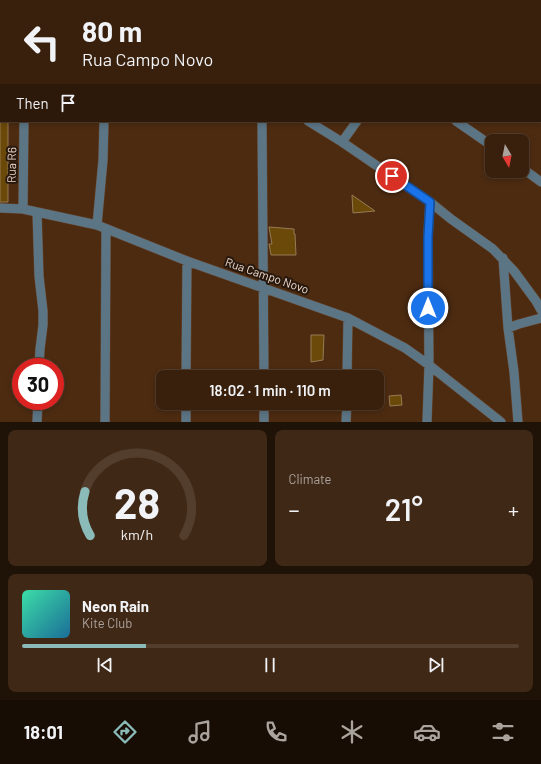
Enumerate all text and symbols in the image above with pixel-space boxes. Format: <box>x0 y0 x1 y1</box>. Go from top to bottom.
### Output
text: 80 m <box>82 14 142 48</box>
icon: left <box>16 16 68 68</box>
text: Rua Campo Novo <box>82 48 213 70</box>
icon: arrive <box>57 92 79 114</box>
text: Then <box>16 94 49 112</box>
north arrow <box>485 134 529 178</box>
map controls <box>485 134 529 178</box>
street label: Rua R6 <box>4 147 18 183</box>
pin <box>375 159 409 193</box>
icon: arrive <box>381 165 403 187</box>
street label: Rua Campo Novo <box>224 254 311 296</box>
position arrow <box>407 287 449 329</box>
speed limit sign: 30 <box>12 358 64 410</box>
text: 18:02 · 1 min · 110 m <box>209 381 331 399</box>
text: Climate <box>289 471 332 487</box>
text: 28 <box>114 477 160 527</box>
text: 21° <box>385 491 423 527</box>
text: − <box>289 496 300 522</box>
text: + <box>508 496 519 522</box>
text: km/h <box>121 526 153 543</box>
text: Neon Rain <box>82 597 149 615</box>
text: Kite Club <box>82 615 132 631</box>
icon: previous <box>94 654 116 676</box>
icon: pause <box>259 654 281 676</box>
icon: next <box>425 654 447 676</box>
icon: directions <box>111 718 139 746</box>
icon: music <box>186 718 214 746</box>
icon: phone <box>262 718 290 746</box>
icon: climate <box>338 718 366 746</box>
icon: car <box>413 718 441 746</box>
icon: filters <box>489 718 517 746</box>
text: 18:01 <box>24 721 63 743</box>

